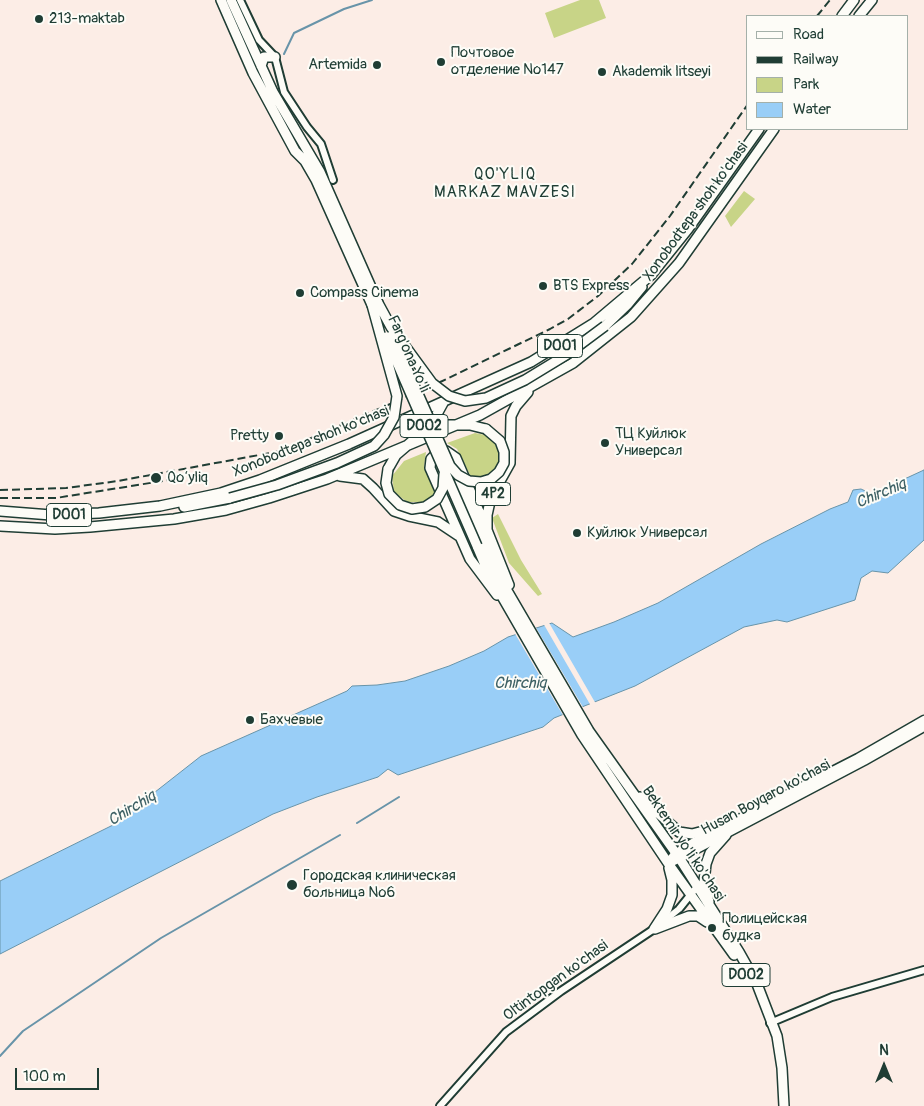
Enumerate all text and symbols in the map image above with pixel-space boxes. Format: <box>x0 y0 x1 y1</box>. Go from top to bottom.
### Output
place label: 213-maktab <box>49 10 125 28</box>
marker: 213-maktab <box>33 13 45 25</box>
legend <box>746 15 909 130</box>
text: Road <box>793 25 824 44</box>
place label: Почтовое отделение №147 <box>451 44 564 79</box>
text: Railway <box>793 50 838 69</box>
place label: Artemida <box>308 56 367 74</box>
marker: Почтовое отделение №147 <box>435 56 447 68</box>
marker: Artemida <box>371 59 383 71</box>
place label: Akademik litseyi <box>612 63 711 81</box>
marker: Akademik litseyi <box>596 66 608 78</box>
text: Park <box>793 75 819 94</box>
text: Water <box>793 100 831 119</box>
street label: Xonobodtepa shoh ko'chasi <box>640 139 752 285</box>
district label: QO'YLIQ MARKAZ MAVZESI <box>432 165 578 203</box>
place label: BTS Express <box>553 277 629 295</box>
marker: BTS Express <box>537 280 549 292</box>
place label: Compass Cinema <box>310 284 419 302</box>
marker: Compass Cinema <box>294 287 306 299</box>
street label: Farg'ona Yo'li <box>383 313 433 395</box>
road number: D001 <box>538 334 582 358</box>
street label: Xonobodtepa shoh ko'chasi <box>230 402 392 482</box>
road number: D002 <box>400 414 448 438</box>
place label: ТЦ Куйлюк Универсал <box>615 425 687 460</box>
place label: Pretty <box>230 427 269 445</box>
marker: Pretty <box>273 430 285 442</box>
marker: ТЦ Куйлюк Универсал <box>599 437 611 449</box>
place label: Qo‘yliq <box>167 469 208 487</box>
marker: Qo‘yliq <box>149 471 163 485</box>
water label: Chirchiq <box>853 475 909 513</box>
road number: 4P2 <box>476 482 510 506</box>
road number: D001 <box>46 504 92 526</box>
place label: Куйлюк Универсал <box>587 524 707 542</box>
marker: Куйлюк Универсал <box>571 527 583 539</box>
water label: Chirchiq <box>494 674 546 694</box>
place label: Бахчевые <box>260 711 323 729</box>
marker: Бахчевые <box>244 714 256 726</box>
street label: Husan Boyqaro ko'chasi <box>698 756 834 840</box>
street label: Bektemir yo'li ko'chasi <box>638 783 728 905</box>
water label: Chirchiq <box>105 787 159 831</box>
place label: Городская клиническая больница №6 <box>303 867 456 902</box>
marker: Городская клиническая больница №6 <box>285 878 299 892</box>
place label: Полицейская будка <box>722 910 807 945</box>
marker: Полицейская будка <box>706 922 718 934</box>
street label: Oltintopgan ko'chasi <box>500 937 612 1025</box>
road number: D002 <box>722 964 770 986</box>
north arrow <box>859 1041 909 1091</box>
text: N <box>879 1042 889 1059</box>
scale bar <box>18 1058 101 1090</box>
text: 100 m <box>23 1067 66 1086</box>

